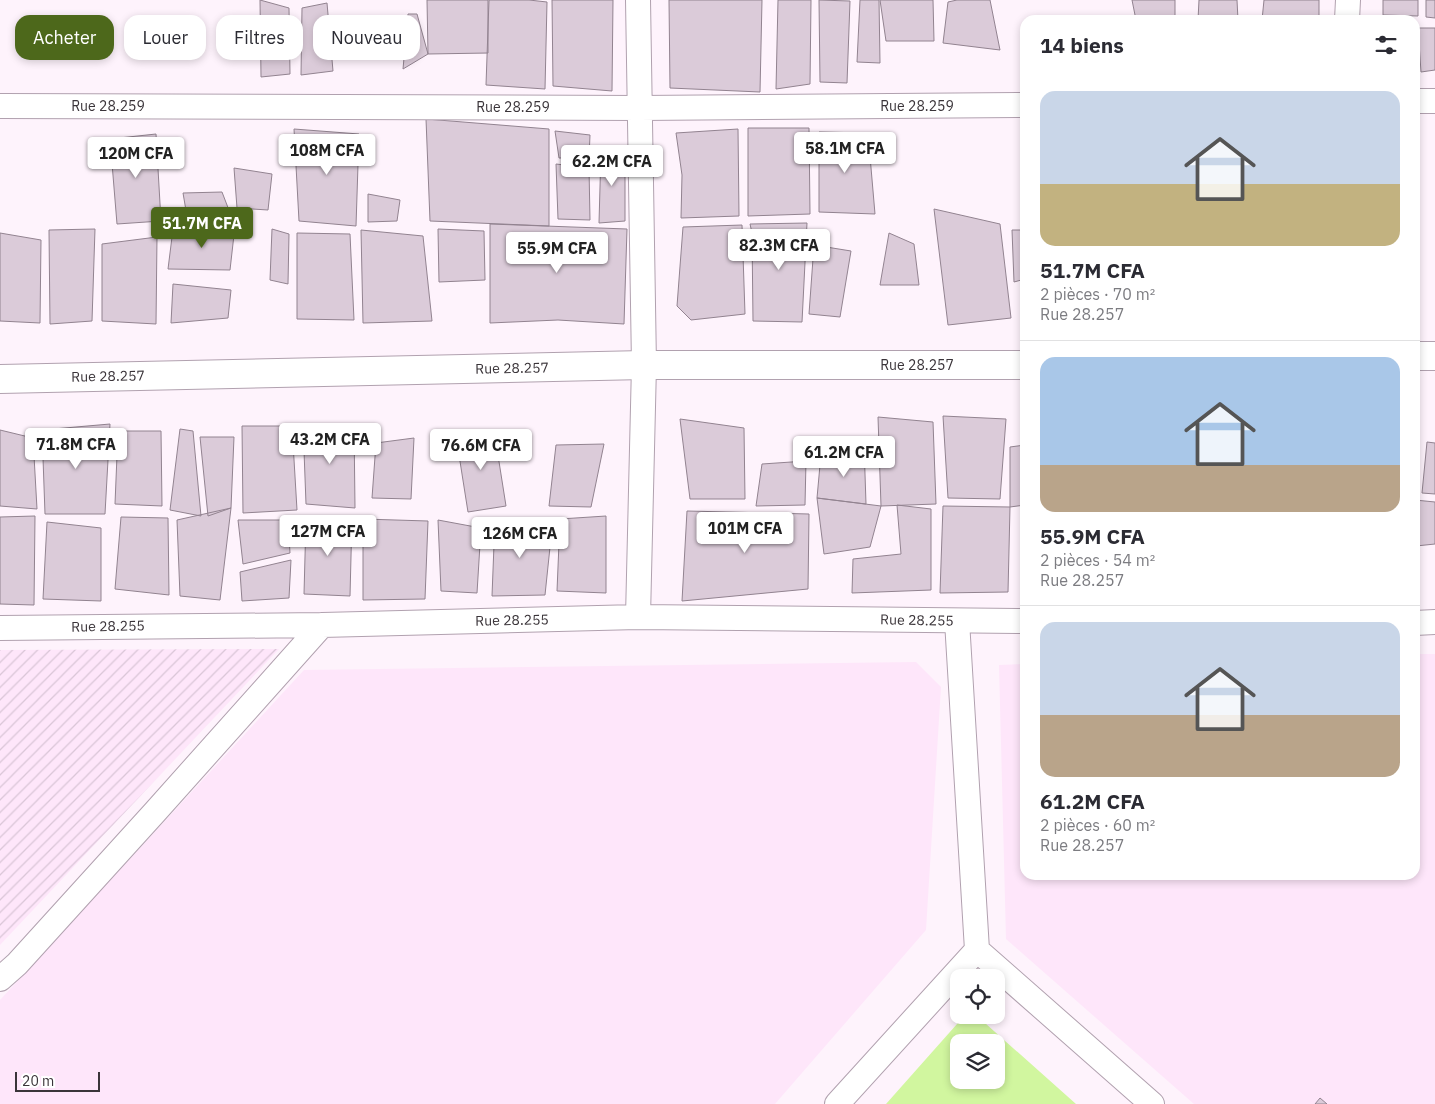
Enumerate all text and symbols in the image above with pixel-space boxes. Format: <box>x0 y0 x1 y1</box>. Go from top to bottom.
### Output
chip: Acheter <box>15 15 114 60</box>
chip: Louer <box>124 15 206 60</box>
chip: Filtres <box>216 15 303 60</box>
chip: Nouveau <box>313 15 420 60</box>
text: 14 biens <box>1040 31 1124 59</box>
icon: filters <box>1372 31 1400 59</box>
street label: Rue 28.259 <box>71 97 145 115</box>
street label: Rue 28.259 <box>880 97 954 115</box>
street label: Rue 28.259 <box>476 98 550 116</box>
icon: home <box>1175 124 1265 214</box>
pin: 58.1M CFA <box>788 132 902 174</box>
pin: 108M CFA <box>275 134 379 176</box>
pin: 120M CFA <box>84 136 188 179</box>
text: 58.1M CFA <box>805 138 885 158</box>
text: 108M CFA <box>289 140 365 160</box>
text: 120M CFA <box>98 143 174 163</box>
pin: 62.2M CFA <box>555 144 669 187</box>
text: 62.2M CFA <box>572 151 652 171</box>
pin: 51.7M CFA <box>145 206 259 249</box>
text: 51.7M CFA <box>162 213 242 233</box>
pin: 82.3M CFA <box>722 228 836 271</box>
pin: 55.9M CFA <box>500 232 614 274</box>
text: 82.3M CFA <box>739 235 819 255</box>
text: 55.9M CFA <box>517 238 597 258</box>
text: 51.7M CFA <box>1040 256 1145 284</box>
text: 2 pièces · 70 m² <box>1040 284 1155 304</box>
text: Rue 28.257 <box>1040 304 1124 324</box>
street label: Rue 28.257 <box>880 356 954 374</box>
street label: Rue 28.257 <box>475 358 549 378</box>
street label: Rue 28.257 <box>71 366 145 386</box>
icon: home <box>1175 389 1265 479</box>
pin: 43.2M CFA <box>273 422 387 465</box>
pin: 71.8M CFA <box>19 428 133 470</box>
pin: 76.6M CFA <box>424 428 538 471</box>
text: 43.2M CFA <box>290 429 370 449</box>
text: 71.8M CFA <box>36 434 116 454</box>
text: 76.6M CFA <box>441 435 521 455</box>
pin: 61.2M CFA <box>787 436 901 478</box>
text: 61.2M CFA <box>804 442 884 462</box>
pin: 101M CFA <box>693 512 797 554</box>
pin: 127M CFA <box>276 514 380 557</box>
pin: 126M CFA <box>468 516 572 559</box>
text: 101M CFA <box>707 518 783 538</box>
text: 127M CFA <box>290 521 366 541</box>
text: 55.9M CFA <box>1040 522 1145 550</box>
text: 126M CFA <box>482 523 558 543</box>
text: 2 pièces · 54 m² <box>1040 550 1155 570</box>
text: Rue 28.257 <box>1040 570 1124 590</box>
street label: Rue 28.255 <box>475 610 549 630</box>
street label: Rue 28.255 <box>880 610 954 630</box>
street label: Rue 28.255 <box>71 616 145 636</box>
icon: home <box>1175 654 1265 744</box>
text: 61.2M CFA <box>1040 787 1145 815</box>
text: 2 pièces · 60 m² <box>1040 815 1155 835</box>
text: Rue 28.257 <box>1040 835 1124 855</box>
map controls <box>950 969 1005 1089</box>
button: locate <box>950 969 1005 1024</box>
button: layers <box>950 1034 1005 1089</box>
scale bar <box>15 1069 100 1092</box>
text: 20 m <box>22 1072 54 1090</box>

